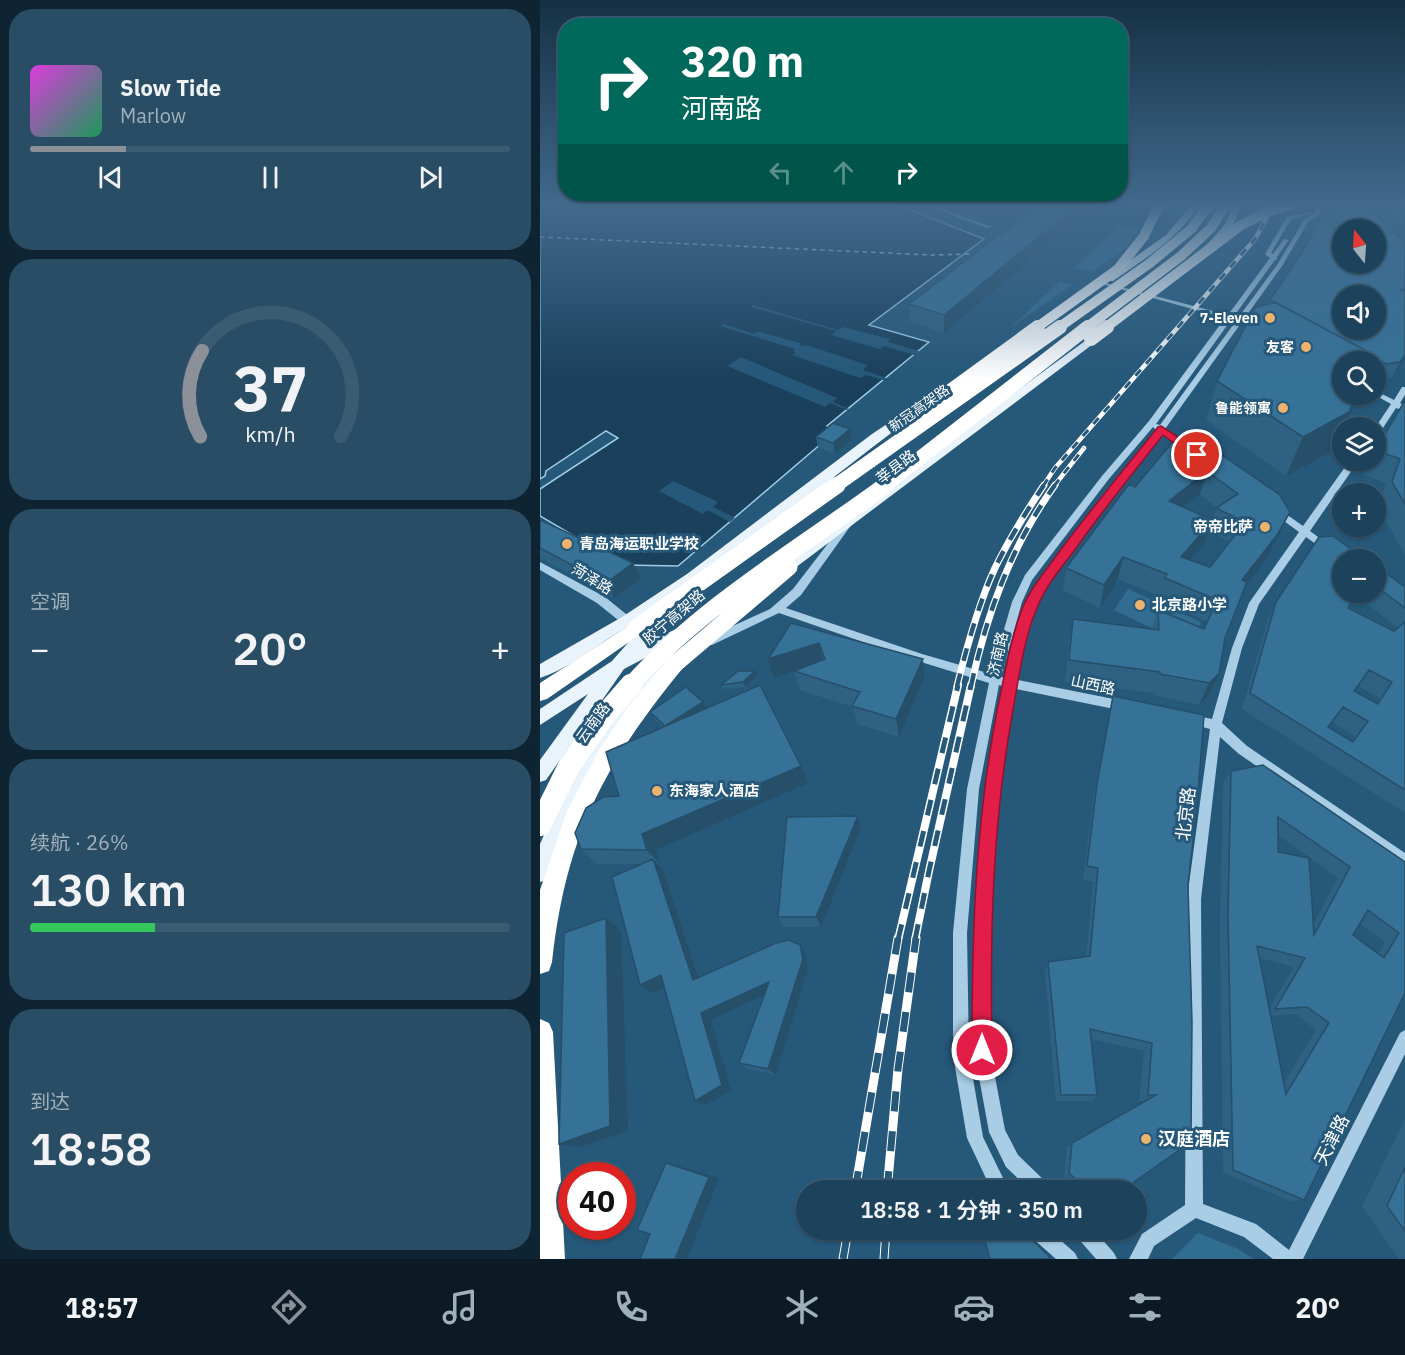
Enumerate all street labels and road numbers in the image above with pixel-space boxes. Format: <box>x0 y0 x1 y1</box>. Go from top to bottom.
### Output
street label: 新冠高架路 <box>885 381 953 435</box>
street label: 莘县路 <box>872 445 919 488</box>
street label: 菏泽路 <box>568 559 616 598</box>
street label: 胶宁高架路 <box>639 585 709 648</box>
street label: 济南路 <box>983 630 1012 678</box>
street label: 山西路 <box>1069 671 1117 698</box>
street label: 云南路 <box>572 699 614 746</box>
street label: 北京路 <box>1171 786 1200 842</box>
street label: 天津路 <box>1309 1110 1354 1169</box>

